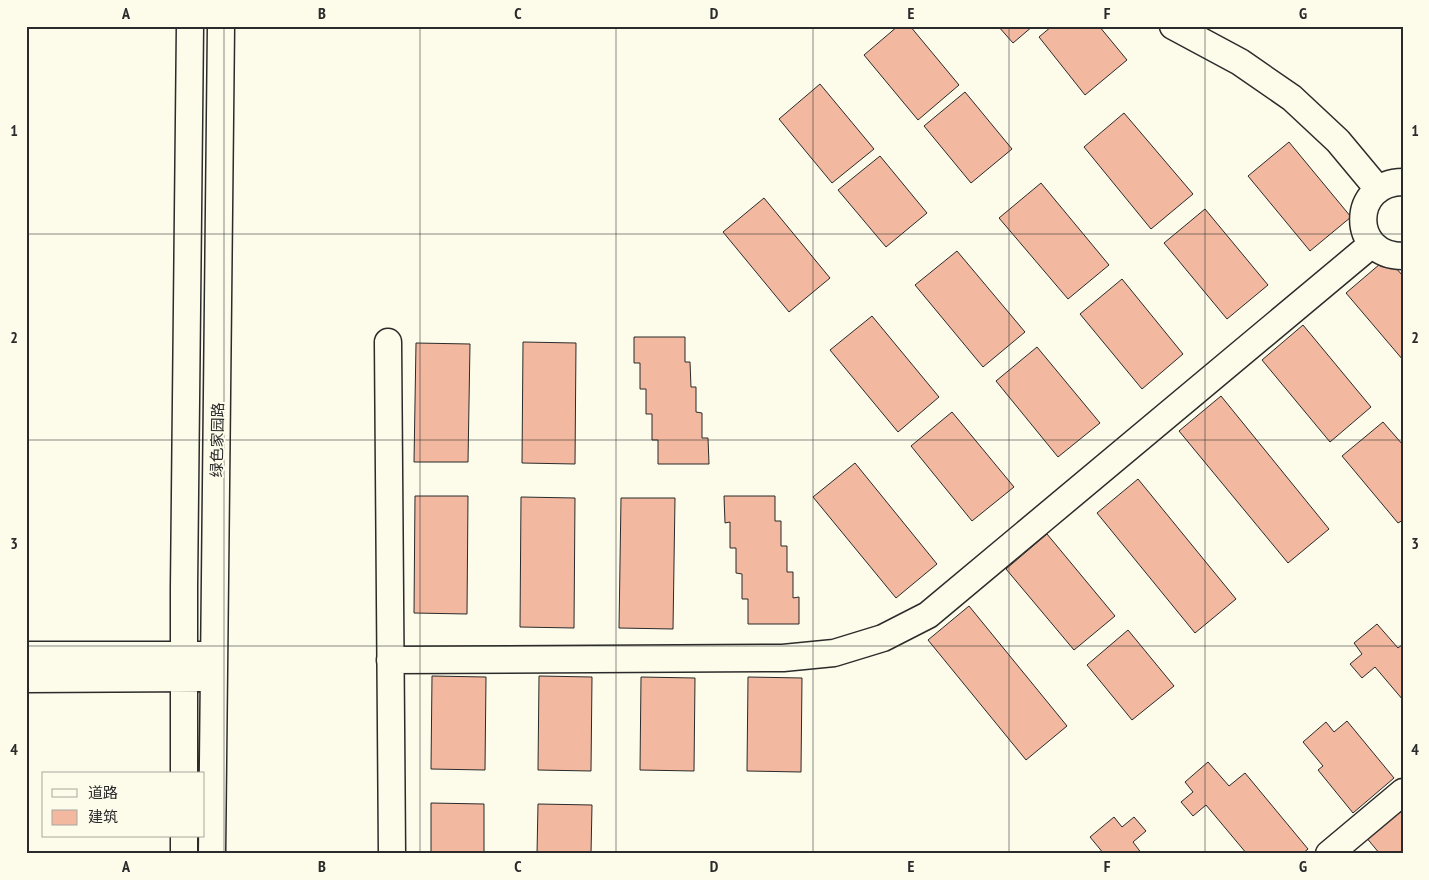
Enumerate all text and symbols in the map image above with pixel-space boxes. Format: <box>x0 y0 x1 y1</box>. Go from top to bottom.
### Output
text: A <box>121 3 131 23</box>
text: B <box>318 3 326 23</box>
text: C <box>514 3 522 23</box>
text: D <box>710 3 719 23</box>
text: E <box>908 3 915 23</box>
text: F <box>1104 3 1111 23</box>
text: G <box>1299 3 1307 23</box>
text: 1 <box>10 120 18 140</box>
text: 1 <box>1411 120 1419 140</box>
text: 2 <box>10 327 18 347</box>
text: 2 <box>1411 327 1419 347</box>
street label: 绿色家园路 <box>207 402 227 478</box>
text: 3 <box>10 533 18 553</box>
text: 3 <box>1411 533 1419 553</box>
text: 4 <box>10 739 18 759</box>
text: 4 <box>1411 739 1419 759</box>
legend <box>42 772 205 838</box>
text: 道路 <box>88 783 118 802</box>
text: 建筑 <box>88 807 118 826</box>
text: A <box>121 856 131 876</box>
text: B <box>318 856 326 876</box>
text: C <box>514 856 522 876</box>
text: D <box>710 856 719 876</box>
text: E <box>908 856 915 876</box>
text: F <box>1104 856 1111 876</box>
text: G <box>1299 856 1307 876</box>

